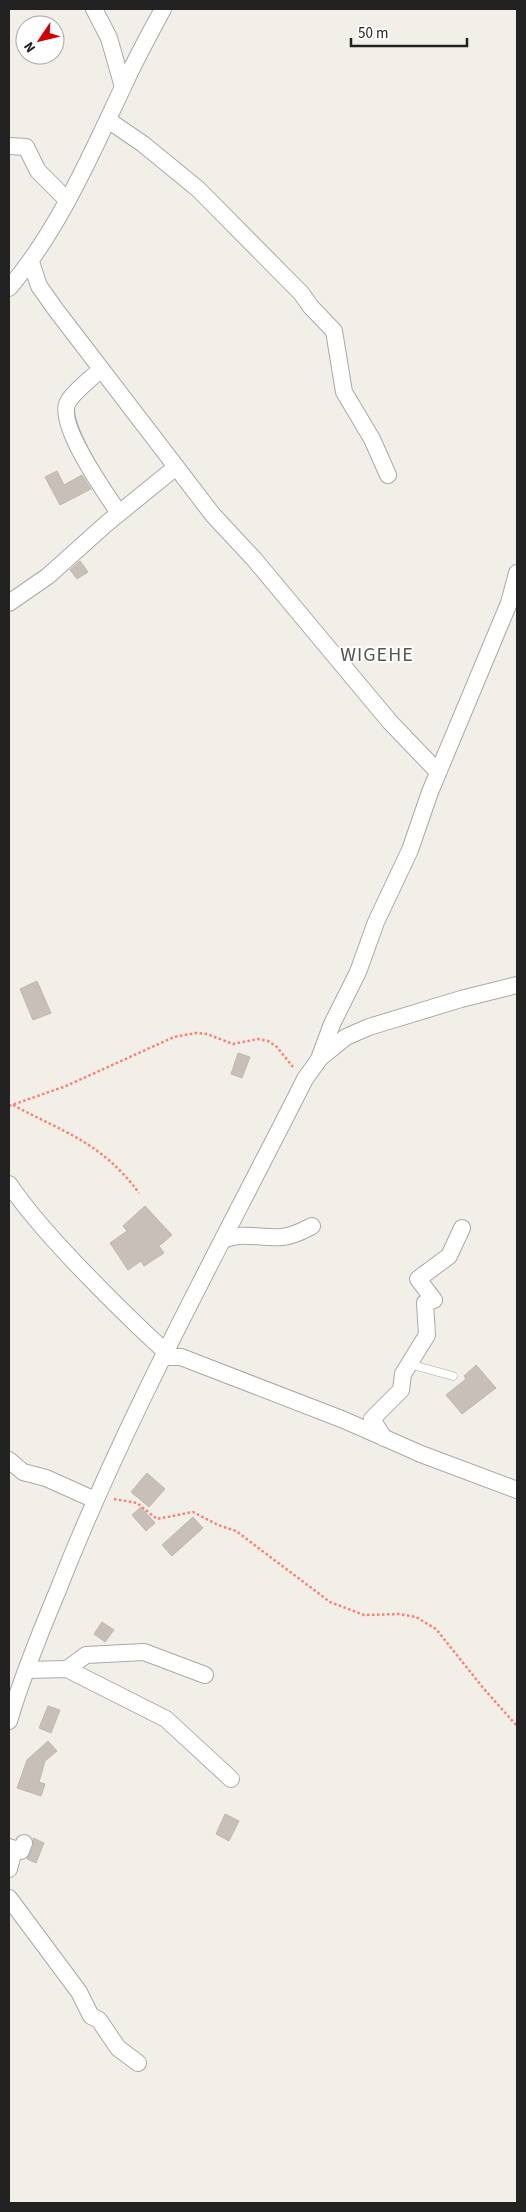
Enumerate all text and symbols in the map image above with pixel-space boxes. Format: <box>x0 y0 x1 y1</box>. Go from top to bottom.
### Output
north arrow <box>15 15 65 65</box>
scale bar <box>351 15 467 47</box>
text: 50 m <box>358 23 388 44</box>
text: N <box>19 37 41 56</box>
district label: WIGEHE <box>340 641 414 669</box>

